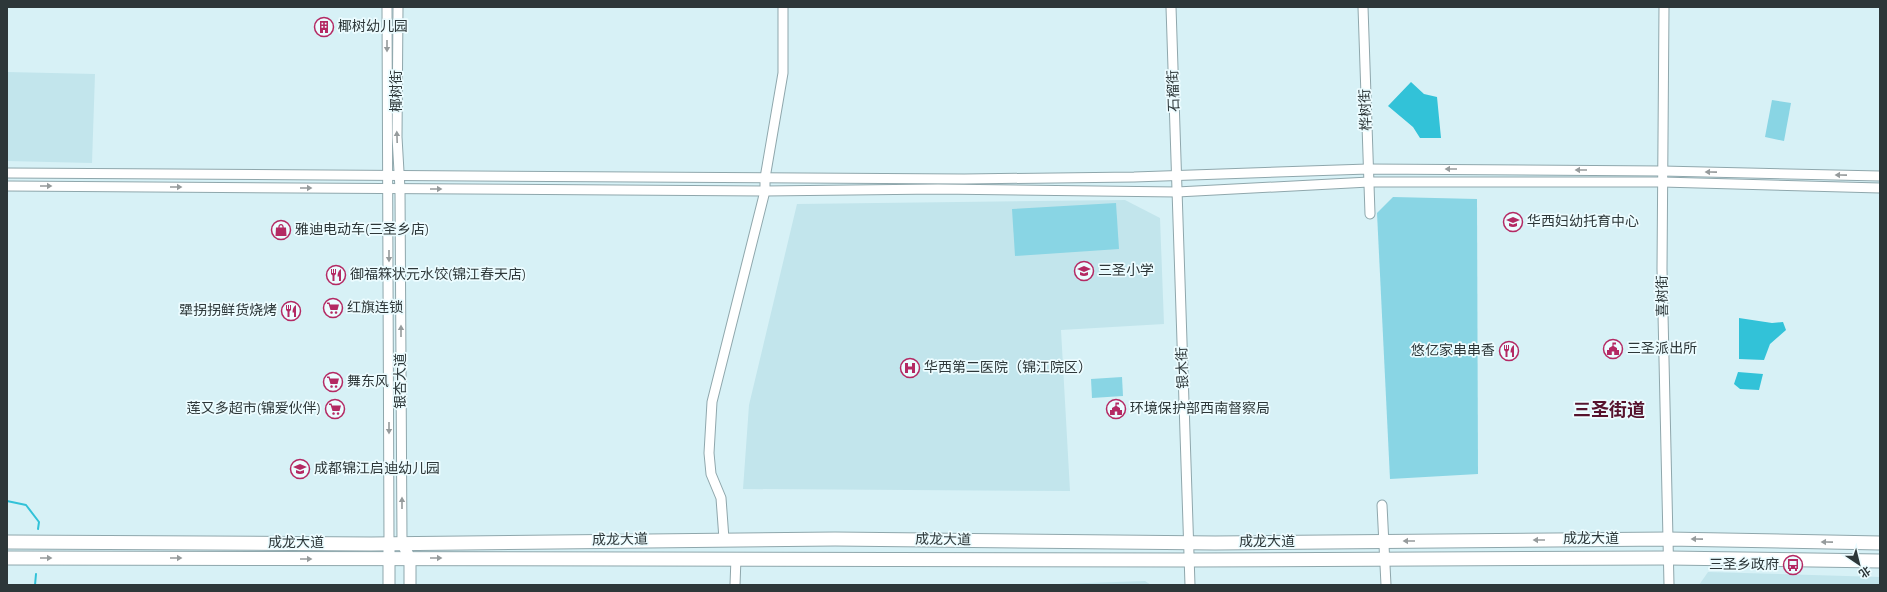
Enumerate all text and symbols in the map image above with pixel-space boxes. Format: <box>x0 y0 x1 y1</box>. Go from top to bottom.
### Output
building icon: 椰树幼儿园 <box>313 16 335 38</box>
place label: 椰树幼儿园 <box>338 18 408 34</box>
one-way arrow <box>384 40 390 53</box>
street label: 椰树街 <box>388 70 404 112</box>
street label: 石榴街 <box>1165 70 1182 112</box>
street label: 桦树街 <box>1356 89 1374 131</box>
one-way arrow <box>394 130 400 143</box>
one-way arrow <box>1444 166 1457 172</box>
one-way arrow <box>1574 167 1587 173</box>
one-way arrow <box>1704 169 1717 175</box>
one-way arrow <box>1834 172 1847 178</box>
one-way arrow <box>40 183 53 189</box>
one-way arrow <box>170 184 183 190</box>
one-way arrow <box>300 185 313 191</box>
one-way arrow <box>430 186 443 192</box>
school or university icon: 华西妇幼托育中心 <box>1502 211 1524 233</box>
place label: 华西妇幼托育中心 <box>1527 213 1639 229</box>
shop icon: 雅迪电动车(三圣乡店) <box>270 219 292 241</box>
place label: 雅迪电动车(三圣乡店) <box>295 221 429 237</box>
one-way arrow <box>386 250 392 263</box>
school or university icon: 三圣小学 <box>1073 260 1095 282</box>
place label: 三圣小学 <box>1098 263 1154 278</box>
restaurant icon: 御福箖状元水饺(锦江春天店) <box>325 264 347 286</box>
place label: 御福箖状元水饺(锦江春天店) <box>350 266 526 282</box>
street label: 喜树街 <box>1654 275 1670 317</box>
supermarket icon: 红旗连锁 <box>322 297 344 319</box>
restaurant icon: 犟拐拐鲜货烧烤 <box>280 300 302 322</box>
place label: 红旗连锁 <box>347 300 403 315</box>
place label: 犟拐拐鲜货烧烤 <box>179 302 277 318</box>
one-way arrow <box>398 324 404 337</box>
public building icon: 三圣派出所 <box>1602 338 1624 360</box>
restaurant icon: 悠亿家串串香 <box>1498 340 1520 362</box>
place label: 三圣派出所 <box>1627 341 1697 356</box>
place label: 悠亿家串串香 <box>1411 342 1495 358</box>
street label: 银木街 <box>1174 347 1191 389</box>
street label: 银杏大道 <box>393 353 408 409</box>
hospital icon: 华西第二医院（锦江院区） <box>899 357 921 379</box>
place label: 华西第二医院（锦江院区） <box>924 359 1092 375</box>
supermarket icon: 舞东风 <box>322 371 344 393</box>
place label: 舞东风 <box>347 374 389 389</box>
supermarket icon: 莲又多超市(锦爱伙伴) <box>324 398 346 420</box>
public building icon: 环境保护部西南督察局 <box>1105 398 1127 420</box>
place label: 莲又多超市(锦爱伙伴) <box>187 400 321 416</box>
place label: 环境保护部西南督察局 <box>1130 400 1270 416</box>
district label: 三圣街道 <box>1573 400 1645 420</box>
one-way arrow <box>386 422 392 435</box>
school or university icon: 成都锦江启迪幼儿园 <box>289 458 311 480</box>
place label: 成都锦江启迪幼儿园 <box>314 461 440 476</box>
one-way arrow <box>399 496 405 509</box>
street label: 成龙大道 <box>1563 530 1619 546</box>
street label: 成龙大道 <box>592 531 648 547</box>
street label: 成龙大道 <box>915 531 971 547</box>
street label: 成龙大道 <box>1239 533 1295 549</box>
street label: 成龙大道 <box>268 534 324 550</box>
one-way arrow <box>1691 536 1703 543</box>
one-way arrow <box>1532 537 1545 543</box>
one-way arrow <box>1402 538 1415 544</box>
one-way arrow <box>1820 539 1833 545</box>
north arrow <box>1839 544 1879 584</box>
bus stop icon: 三圣乡政府 <box>1782 554 1804 576</box>
one-way arrow <box>40 555 53 561</box>
one-way arrow <box>170 555 182 562</box>
one-way arrow <box>430 555 442 562</box>
one-way arrow <box>300 556 313 562</box>
place label: 三圣乡政府 <box>1709 557 1779 572</box>
text: 北 <box>1857 564 1872 579</box>

